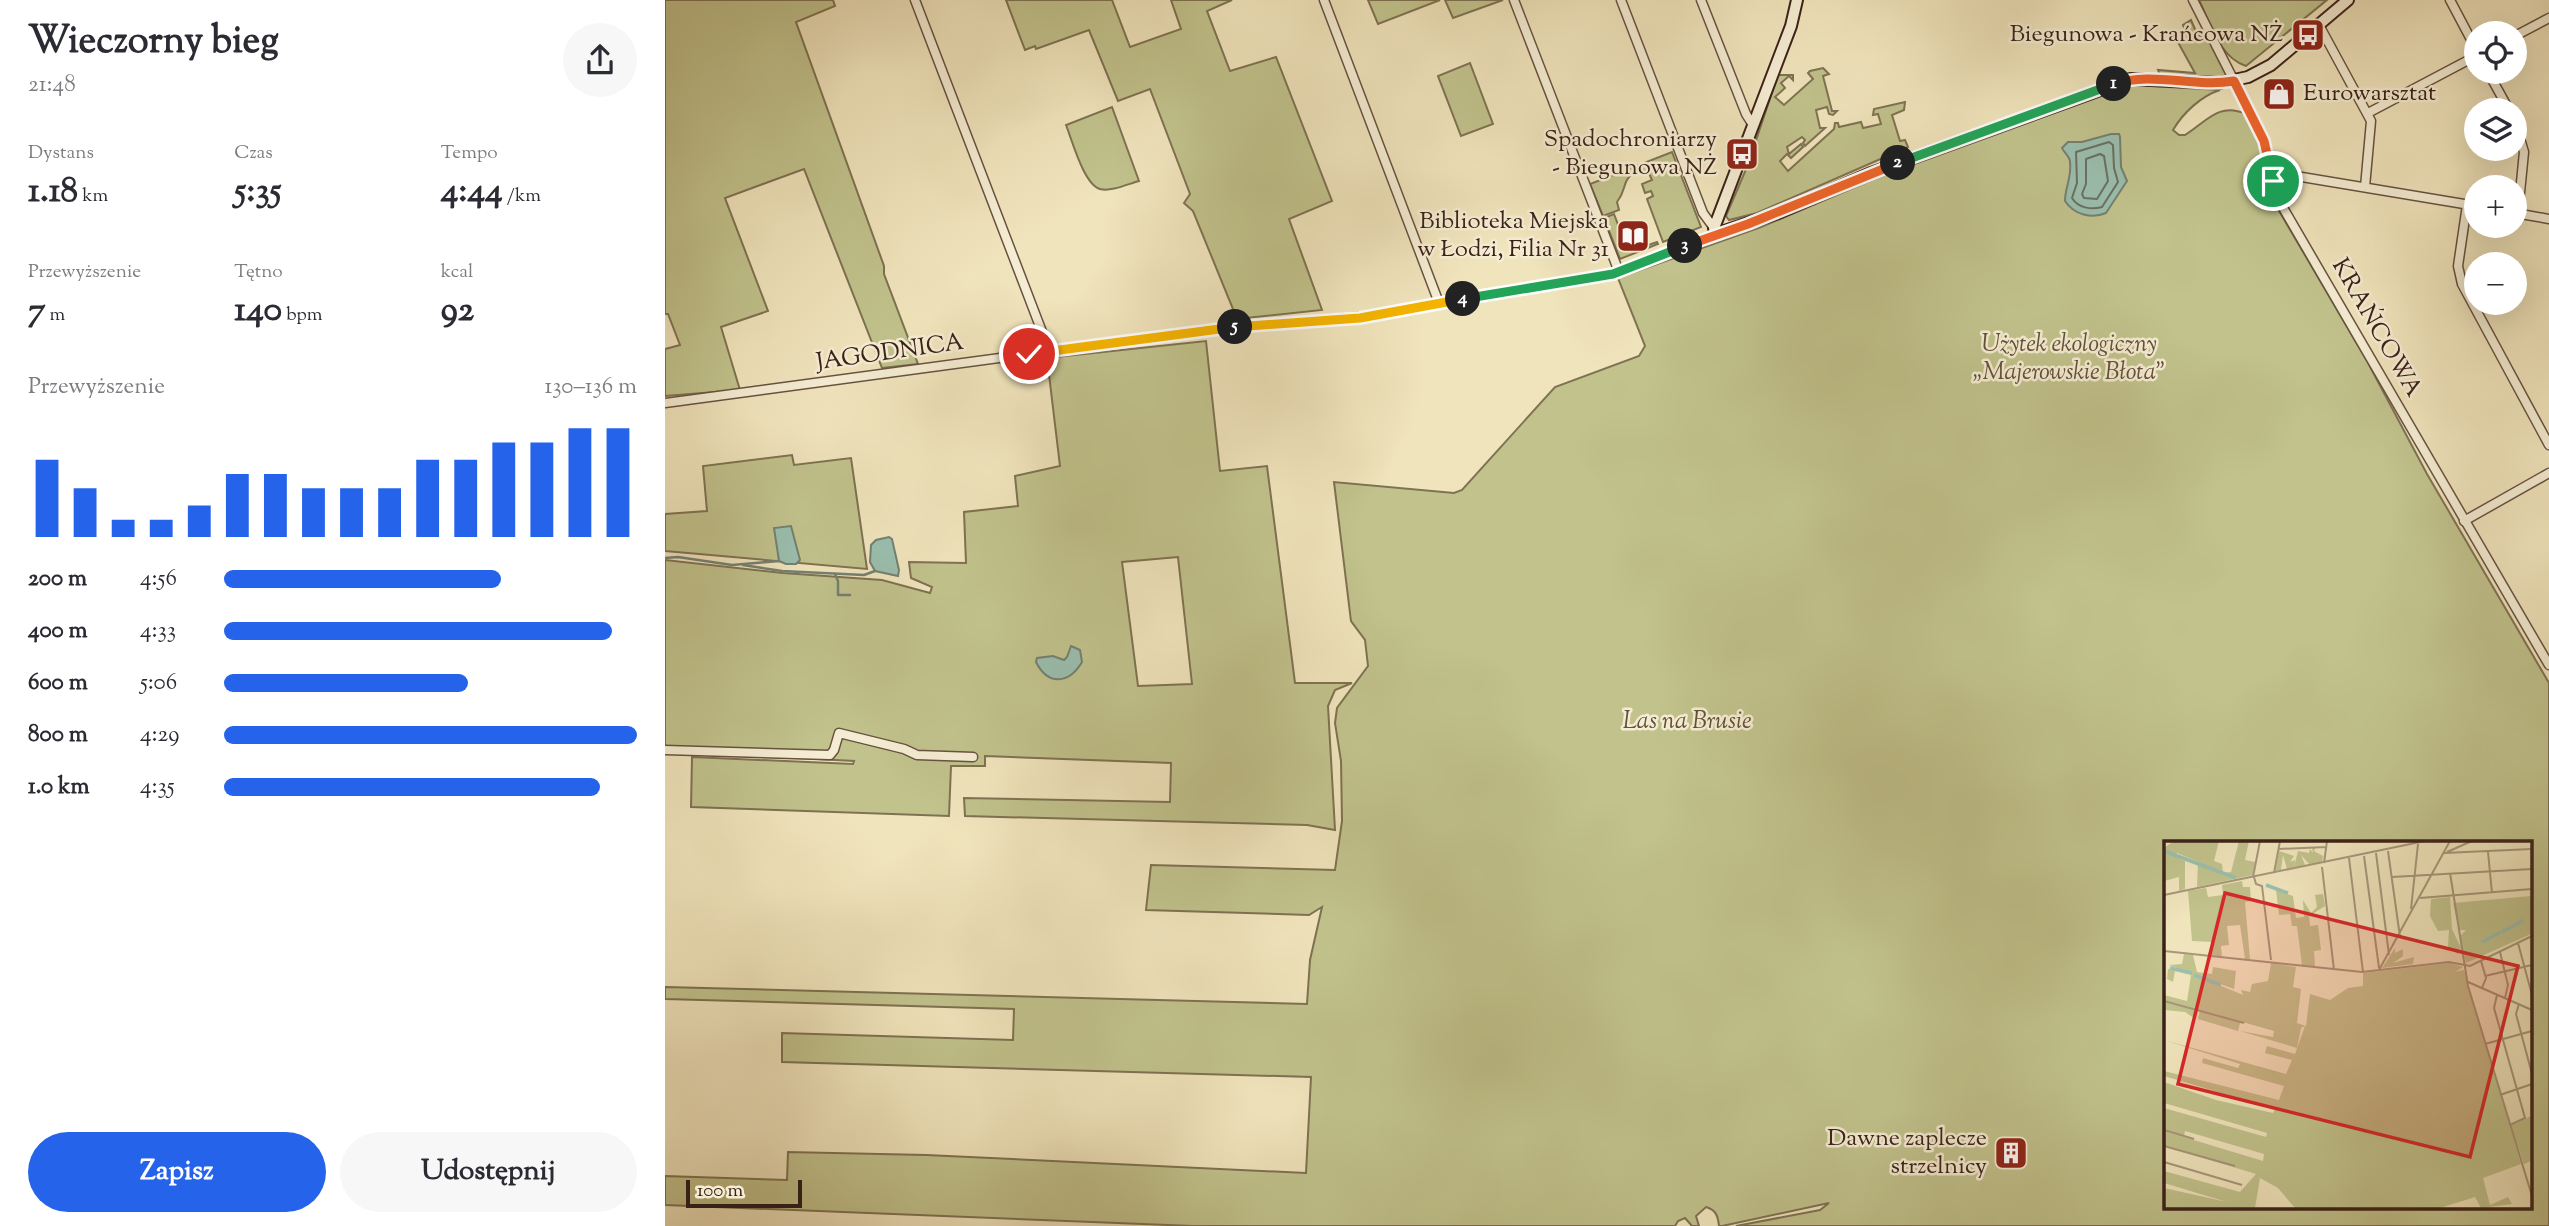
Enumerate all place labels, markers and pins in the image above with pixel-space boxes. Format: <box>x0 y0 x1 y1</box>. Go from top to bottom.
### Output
bus stop icon: Biegunowa - Krańcowa NŻ <box>2289 16 2327 54</box>
place label: Biegunowa - Krańcowa NŻ <box>2010 18 2283 52</box>
pin: 1 <box>2097 66 2131 102</box>
shop icon: Eurowarsztat <box>2260 75 2298 113</box>
place label: Eurowarsztat <box>2303 77 2436 111</box>
place label: Spadochroniarzy - Biegunowa NŻ <box>1544 123 1717 185</box>
bus stop icon: Spadochroniarzy - Biegunowa NŻ <box>1723 135 1761 173</box>
pin: 2 <box>1881 146 1915 180</box>
pin <box>2243 151 2303 211</box>
place label: Biblioteka Miejska w Łodzi, Filia Nr 31 <box>1417 205 1609 267</box>
library icon: Biblioteka Miejska w Łodzi, Filia Nr 31 <box>1614 217 1652 255</box>
pin: 3 <box>1667 229 1703 264</box>
pin: 4 <box>1445 282 1481 316</box>
pin: 5 <box>1217 310 1253 344</box>
pin <box>999 324 1059 384</box>
place label: Dawne zaplecze strzelnicy <box>1827 1122 1987 1184</box>
building icon: Dawne zaplecze strzelnicy <box>1992 1134 2030 1172</box>

